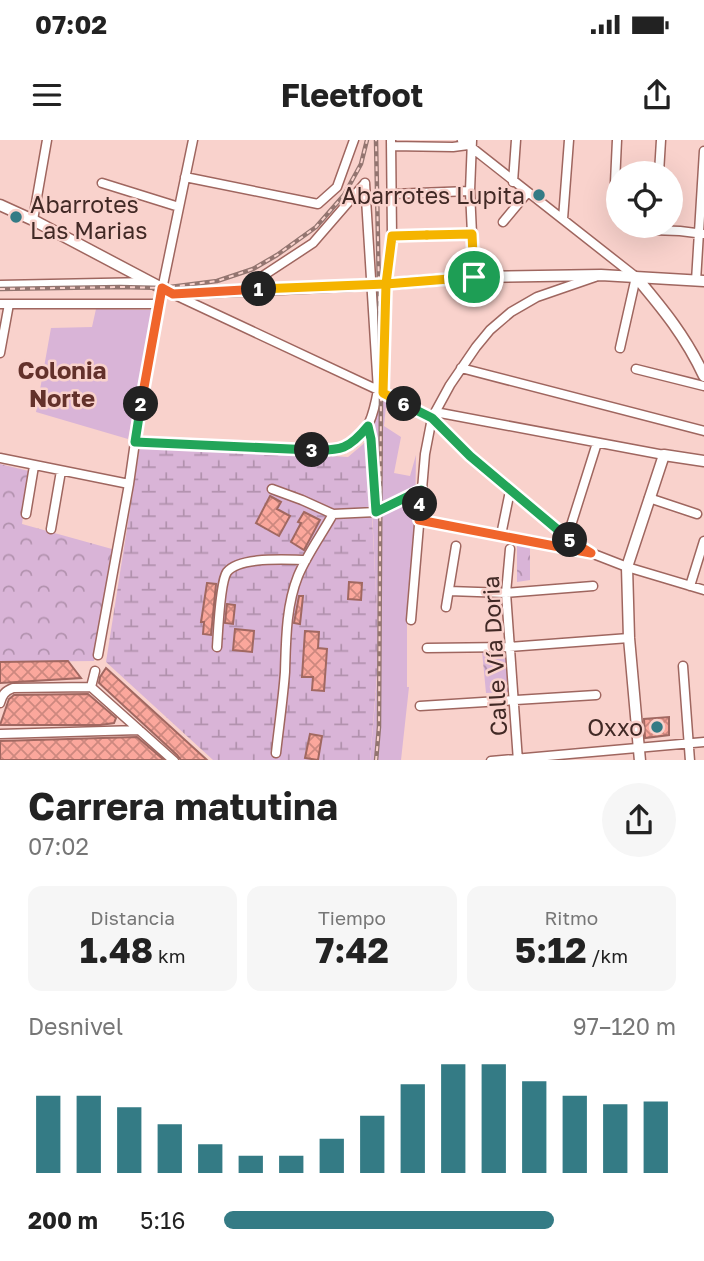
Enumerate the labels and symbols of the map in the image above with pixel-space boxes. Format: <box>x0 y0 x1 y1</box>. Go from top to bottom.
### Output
place label: Abarrotes Lupita <box>341 181 525 209</box>
marker: Abarrotes Lupita <box>531 187 547 203</box>
place label: Abarrotes Las Marias <box>30 190 147 244</box>
marker: Abarrotes Las Marias <box>8 209 24 225</box>
pin <box>444 247 504 307</box>
pin: 1 <box>242 272 276 306</box>
district label: Colonia Norte <box>18 355 106 412</box>
pin: 2 <box>124 386 158 422</box>
pin: 6 <box>386 386 422 422</box>
pin: 3 <box>294 432 330 468</box>
pin: 4 <box>402 486 438 522</box>
pin: 5 <box>552 522 588 558</box>
street label: Calle Vía Doria <box>476 575 512 737</box>
place label: Oxxo <box>587 713 643 741</box>
marker: Oxxo <box>649 719 665 735</box>

